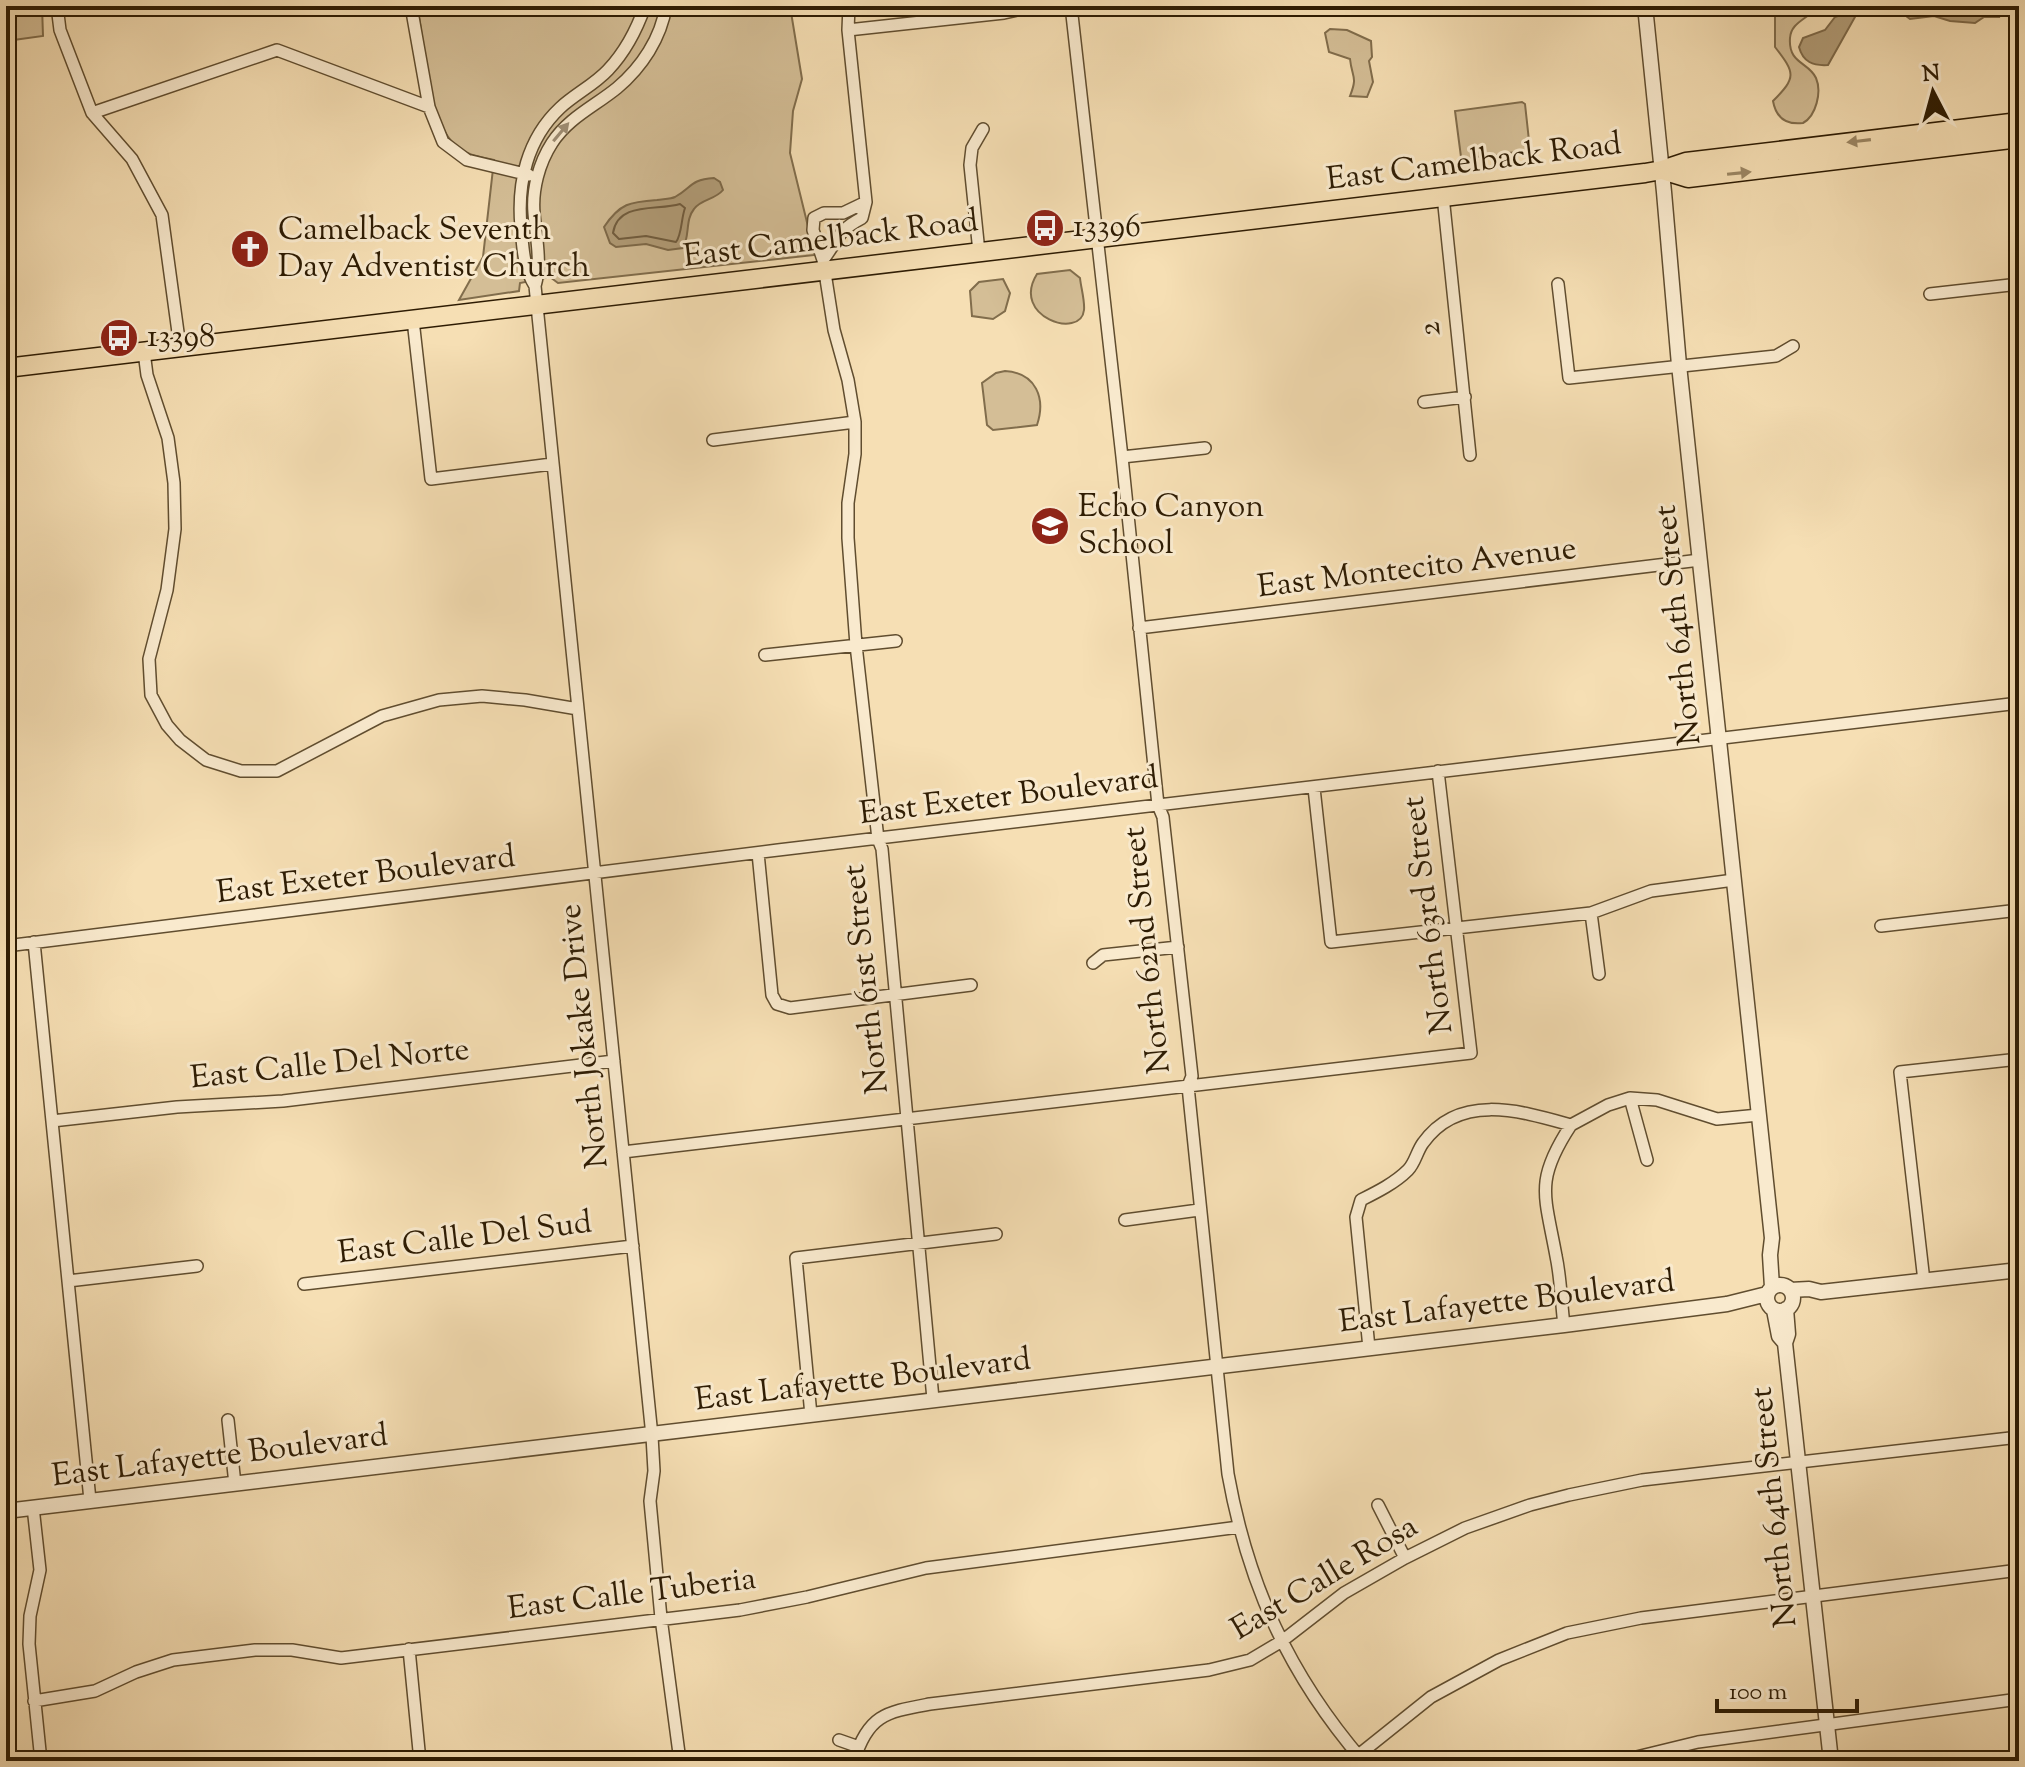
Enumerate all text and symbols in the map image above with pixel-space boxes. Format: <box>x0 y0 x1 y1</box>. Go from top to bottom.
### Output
north arrow <box>1893 52 1973 132</box>
text: N <box>1921 58 1942 92</box>
one-way arrow <box>552 122 569 142</box>
street label: East Camelback Road <box>1324 122 1624 204</box>
one-way arrow <box>1846 135 1871 148</box>
one-way arrow <box>1727 166 1752 179</box>
street label: East Camelback Road <box>681 199 981 281</box>
place label: 13396 <box>1073 205 1141 251</box>
bus stop icon: 13396 <box>1024 207 1066 249</box>
place label: Camelback Seventh Day Adventist Church <box>278 208 590 291</box>
church icon: Camelback Seventh Day Adventist Church <box>229 228 271 270</box>
place label: 13398 <box>147 315 215 361</box>
bus stop icon: 13398 <box>98 317 140 359</box>
street label: 2 <box>1407 319 1455 339</box>
place label: Echo Canyon School <box>1078 485 1264 568</box>
street label: North 64th Street <box>1644 502 1714 747</box>
school or university icon: Echo Canyon School <box>1029 505 1071 547</box>
street label: East Montecito Avenue <box>1255 527 1579 611</box>
street label: East Exeter Boulevard <box>857 756 1161 838</box>
street label: North 63rd Street <box>1392 793 1466 1037</box>
street label: North 62nd Street <box>1112 824 1184 1076</box>
street label: East Exeter Boulevard <box>214 835 518 917</box>
street label: North 61st Street <box>832 862 902 1096</box>
street label: North Jokake Drive <box>548 902 622 1170</box>
street label: East Calle Del Norte <box>188 1027 472 1103</box>
street label: East Calle Del Sud <box>336 1201 594 1277</box>
street label: East Lafayette Boulevard <box>1337 1260 1677 1346</box>
street label: East Lafayette Boulevard <box>693 1338 1033 1424</box>
street label: North 64th Street <box>1740 1384 1810 1629</box>
street label: East Lafayette Boulevard <box>50 1414 390 1500</box>
street label: East Calle Rosa <box>1223 1505 1427 1653</box>
street label: East Calle Tuberia <box>505 1557 759 1633</box>
scale bar <box>1717 1663 1857 1713</box>
text: 100 m <box>1729 1676 1787 1710</box>

